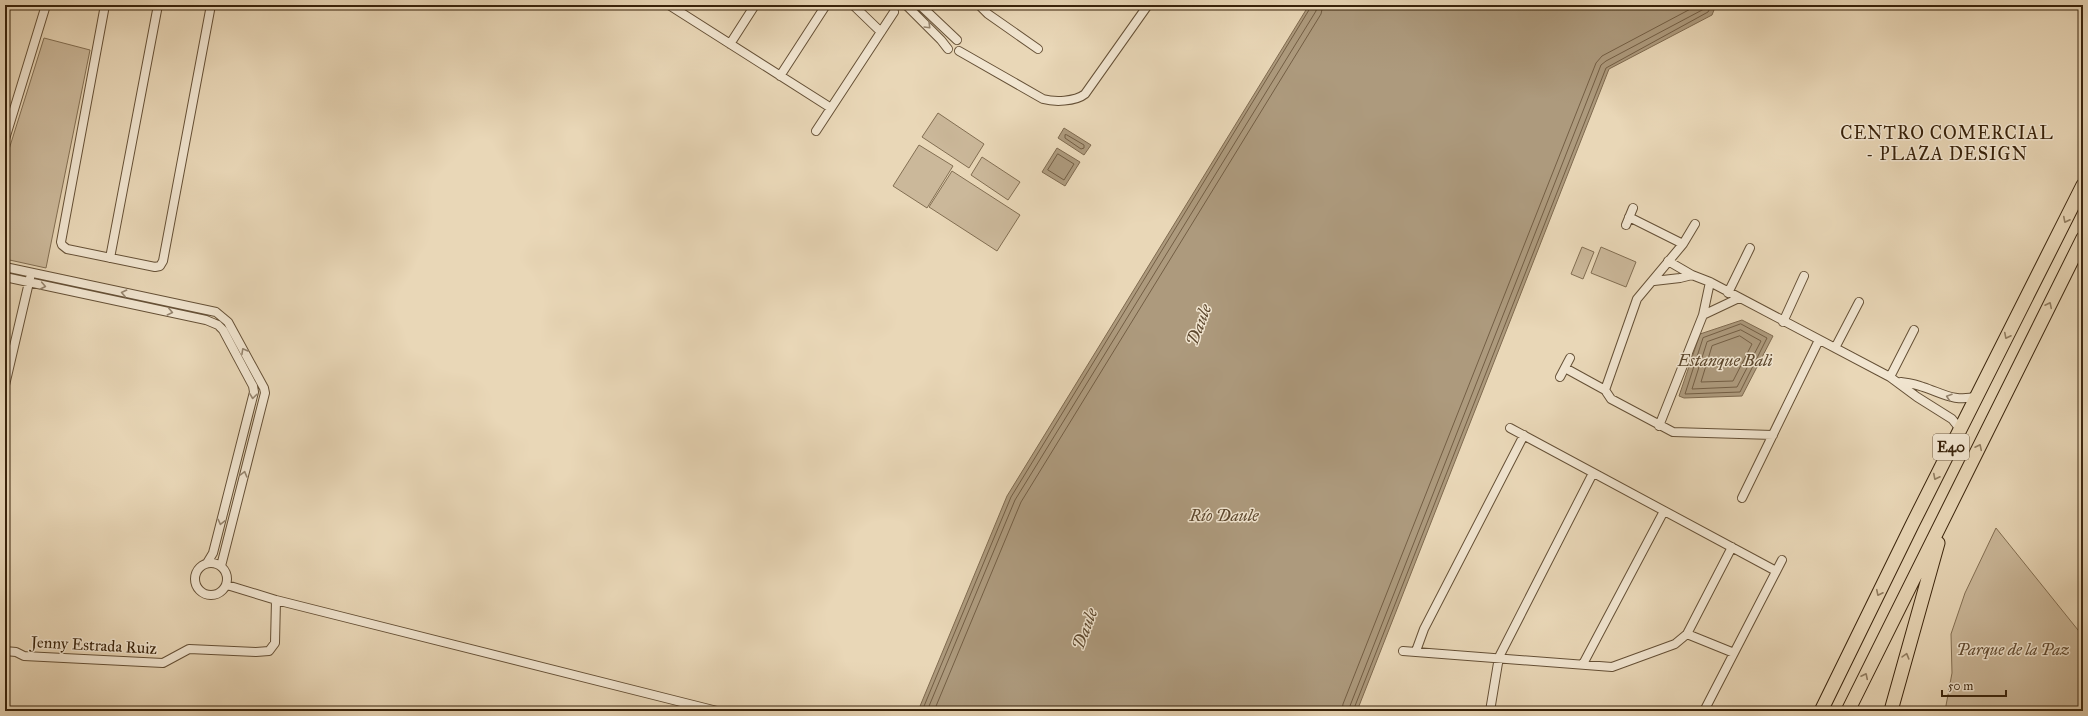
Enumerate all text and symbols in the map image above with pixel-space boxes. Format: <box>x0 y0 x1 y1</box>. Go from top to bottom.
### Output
one-way arrow <box>923 22 931 29</box>
district label: CENTRO COMERCIAL - PLAZA DESIGN <box>1840 122 2054 165</box>
one-way arrow <box>2063 215 2070 223</box>
one-way arrow <box>40 281 46 289</box>
one-way arrow <box>120 289 127 297</box>
water label: Daule <box>1182 301 1217 349</box>
one-way arrow <box>2044 302 2052 310</box>
one-way arrow <box>167 307 174 315</box>
one-way arrow <box>2004 331 2012 339</box>
one-way arrow <box>241 348 249 355</box>
water label: Estanque Bali <box>1676 350 1773 371</box>
one-way arrow <box>248 393 257 399</box>
one-way arrow <box>1946 393 1953 402</box>
road number: E40 <box>1933 434 1969 460</box>
one-way arrow <box>1974 444 1982 451</box>
one-way arrow <box>240 470 248 477</box>
one-way arrow <box>1933 473 1941 480</box>
water label: Río Daule <box>1188 505 1259 526</box>
one-way arrow <box>217 518 226 525</box>
one-way arrow <box>1876 589 1884 597</box>
water label: Daule <box>1068 605 1103 653</box>
street label: Jenny Estrada Ruiz <box>28 632 158 659</box>
park label: Parque de la Paz <box>1956 640 2070 659</box>
one-way arrow <box>1901 652 1910 659</box>
scale bar <box>1942 672 2006 698</box>
one-way arrow <box>1860 673 1868 680</box>
text: 50 m <box>1948 679 1973 693</box>

